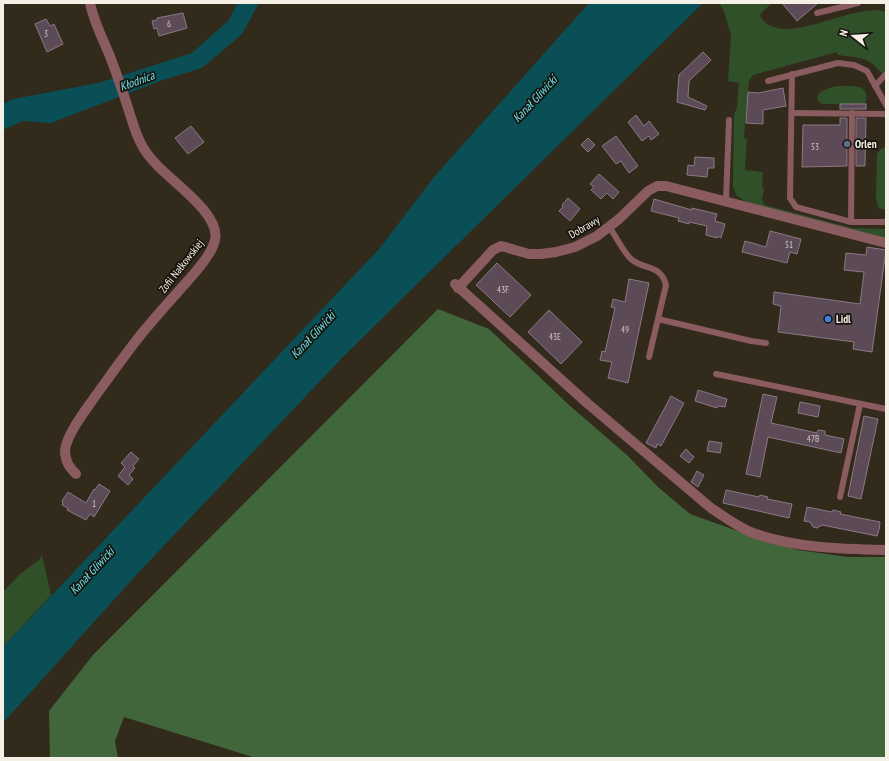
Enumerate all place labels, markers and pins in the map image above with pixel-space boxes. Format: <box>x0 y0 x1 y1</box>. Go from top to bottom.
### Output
place label: Orlen <box>855 137 877 151</box>
marker: Orlen <box>842 139 852 149</box>
place label: Lidl <box>836 312 851 326</box>
marker: Lidl <box>823 314 833 324</box>

